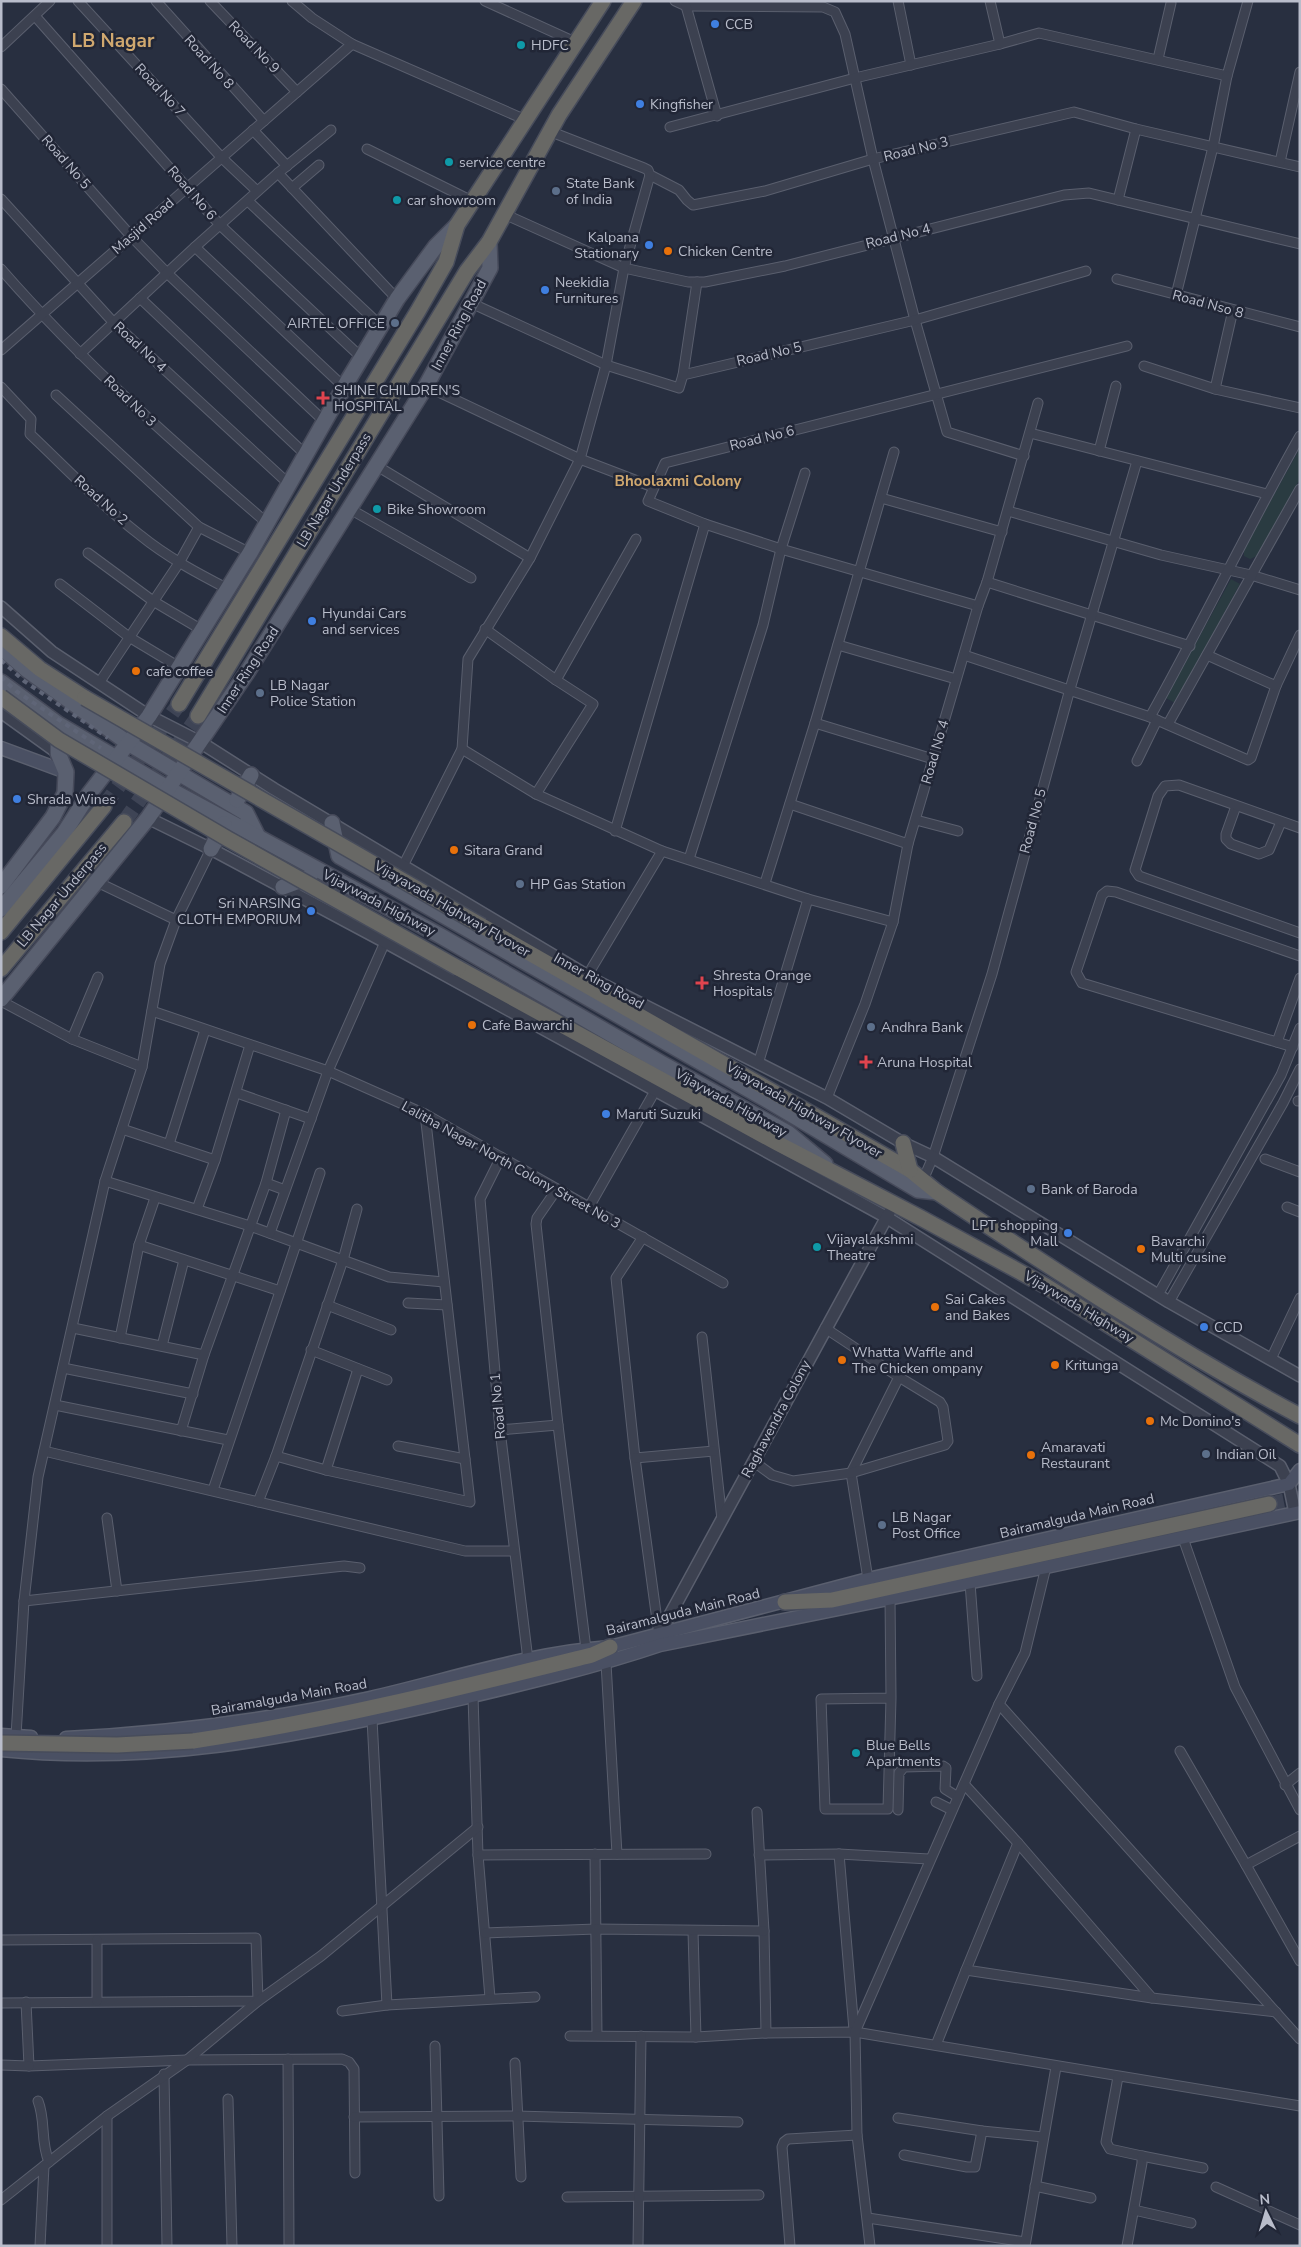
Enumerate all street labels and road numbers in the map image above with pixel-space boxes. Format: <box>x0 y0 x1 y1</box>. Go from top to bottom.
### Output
street label: Road No 9 <box>224 17 284 77</box>
street label: Road No 8 <box>180 31 238 93</box>
street label: Road No 7 <box>130 59 190 121</box>
street label: Road No 5 <box>37 131 95 193</box>
street label: Road No 3 <box>882 132 950 166</box>
street label: Road No 6 <box>163 162 221 224</box>
street label: Masjid Road <box>108 194 178 258</box>
street label: Road No 4 <box>864 219 932 253</box>
street label: Inner Ring Road <box>427 276 491 374</box>
street label: Road Nso 8 <box>1170 285 1246 323</box>
street label: Road No 4 <box>109 317 171 377</box>
street label: Road No 5 <box>735 337 803 371</box>
street label: Road No 3 <box>100 371 160 431</box>
street label: Road No 6 <box>728 421 796 455</box>
street label: LB Nagar Underpass <box>292 429 376 551</box>
street label: Road No 2 <box>70 471 132 529</box>
street label: Inner Ring Road <box>213 623 283 717</box>
street label: Road No 4 <box>917 718 953 786</box>
street label: Road No 5 <box>1015 787 1051 855</box>
street label: LB Nagar Underpass <box>13 839 111 951</box>
street label: Vijayavada Highway Flyover <box>370 856 534 962</box>
street label: Vijaywada Highway <box>318 865 440 941</box>
street label: Inner Ring Road <box>550 948 648 1014</box>
street label: Vijayavada Highway Flyover <box>722 1057 886 1163</box>
street label: Vijaywada Highway <box>671 1064 791 1142</box>
street label: Lalitha Nagar North Colony Street No 3 <box>398 1097 624 1233</box>
street label: Vijaywada Highway <box>1019 1266 1138 1348</box>
street label: Raghavendra Colony <box>737 1356 815 1481</box>
street label: Road No 1 <box>486 1372 510 1440</box>
street label: Bairamalguda Main Road <box>998 1489 1156 1543</box>
street label: Bairamalguda Main Road <box>604 1584 762 1640</box>
street label: Bairamalguda Main Road <box>210 1674 368 1720</box>

